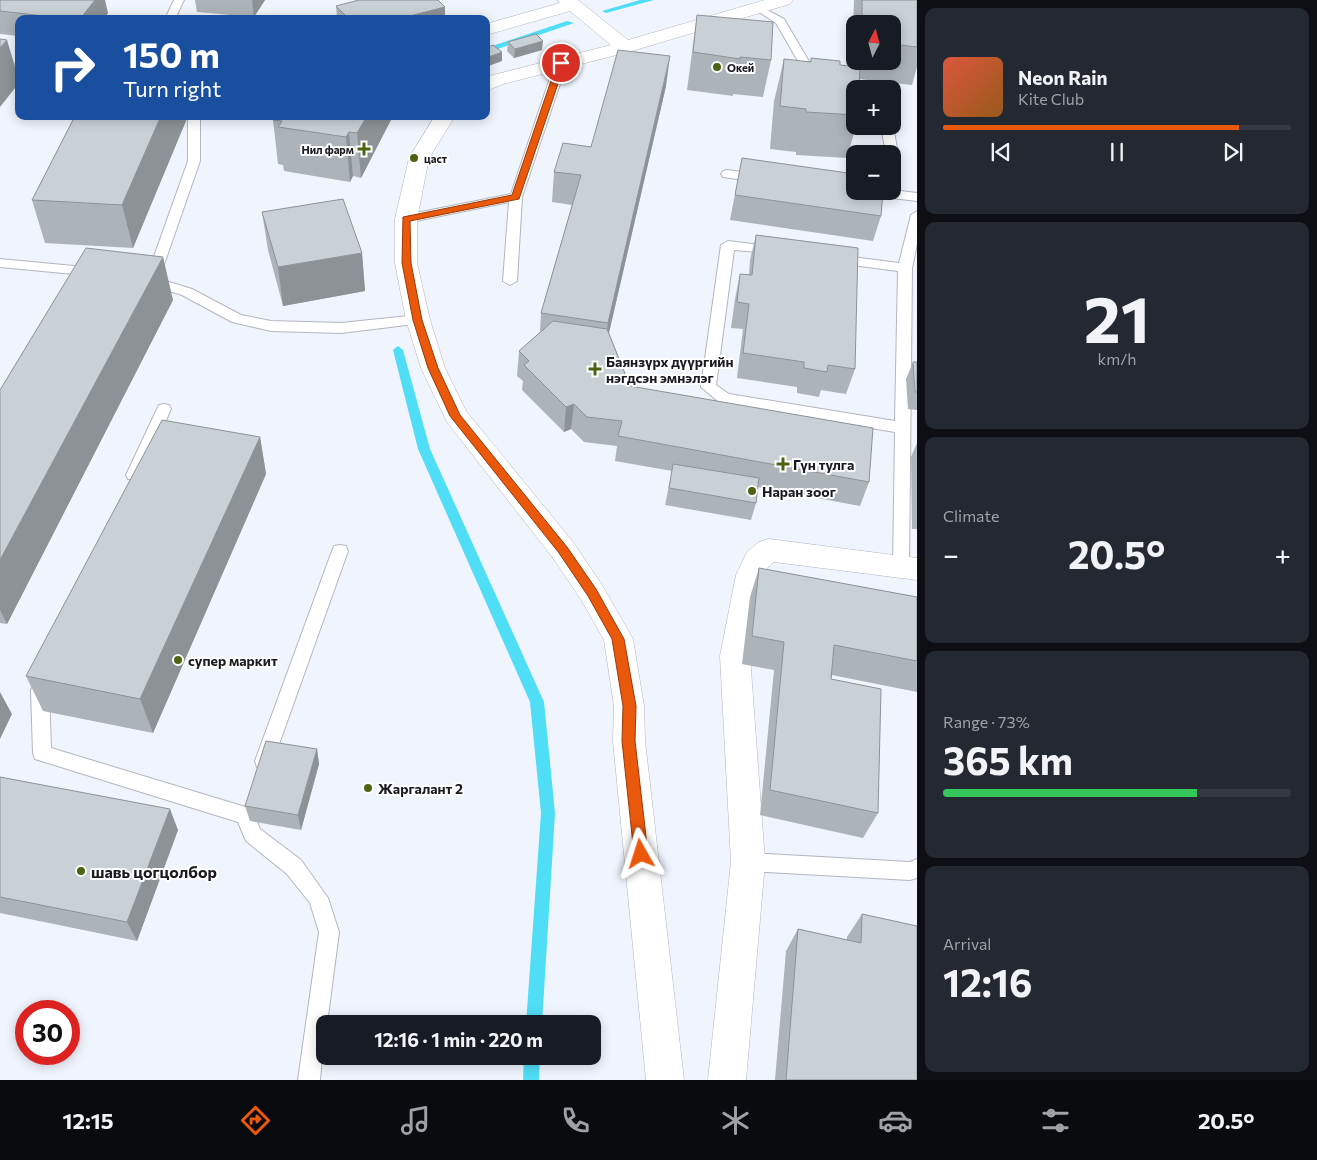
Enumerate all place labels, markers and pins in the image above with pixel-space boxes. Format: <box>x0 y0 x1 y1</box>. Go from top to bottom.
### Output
pin <box>540 42 582 84</box>
marker: Окей <box>711 61 723 73</box>
place label: Окей <box>727 61 754 74</box>
place label: Нил фарм <box>301 143 354 156</box>
marker: Нил фарм <box>358 143 370 155</box>
marker: цаст <box>408 152 420 164</box>
place label: цаст <box>424 152 448 165</box>
place label: Баянзүрх дүүргийн нэгдсэн эмнэлэг <box>606 353 734 386</box>
marker: Баянзүрх дүүргийн нэгдсэн эмнэлэг <box>588 362 602 376</box>
place label: Гүн тулга <box>793 456 854 473</box>
marker: Гүн тулга <box>777 458 789 470</box>
place label: Наран зоог <box>762 483 836 500</box>
marker: Наран зоог <box>746 485 758 497</box>
place label: супер маркит <box>188 652 278 669</box>
marker: супер маркит <box>172 654 184 666</box>
place label: Жаргалант 2 <box>378 780 463 797</box>
marker: Жаргалант 2 <box>362 782 374 794</box>
place label: шавь цогцолбор <box>91 862 217 881</box>
marker: шавь цогцолбор <box>75 865 87 877</box>

